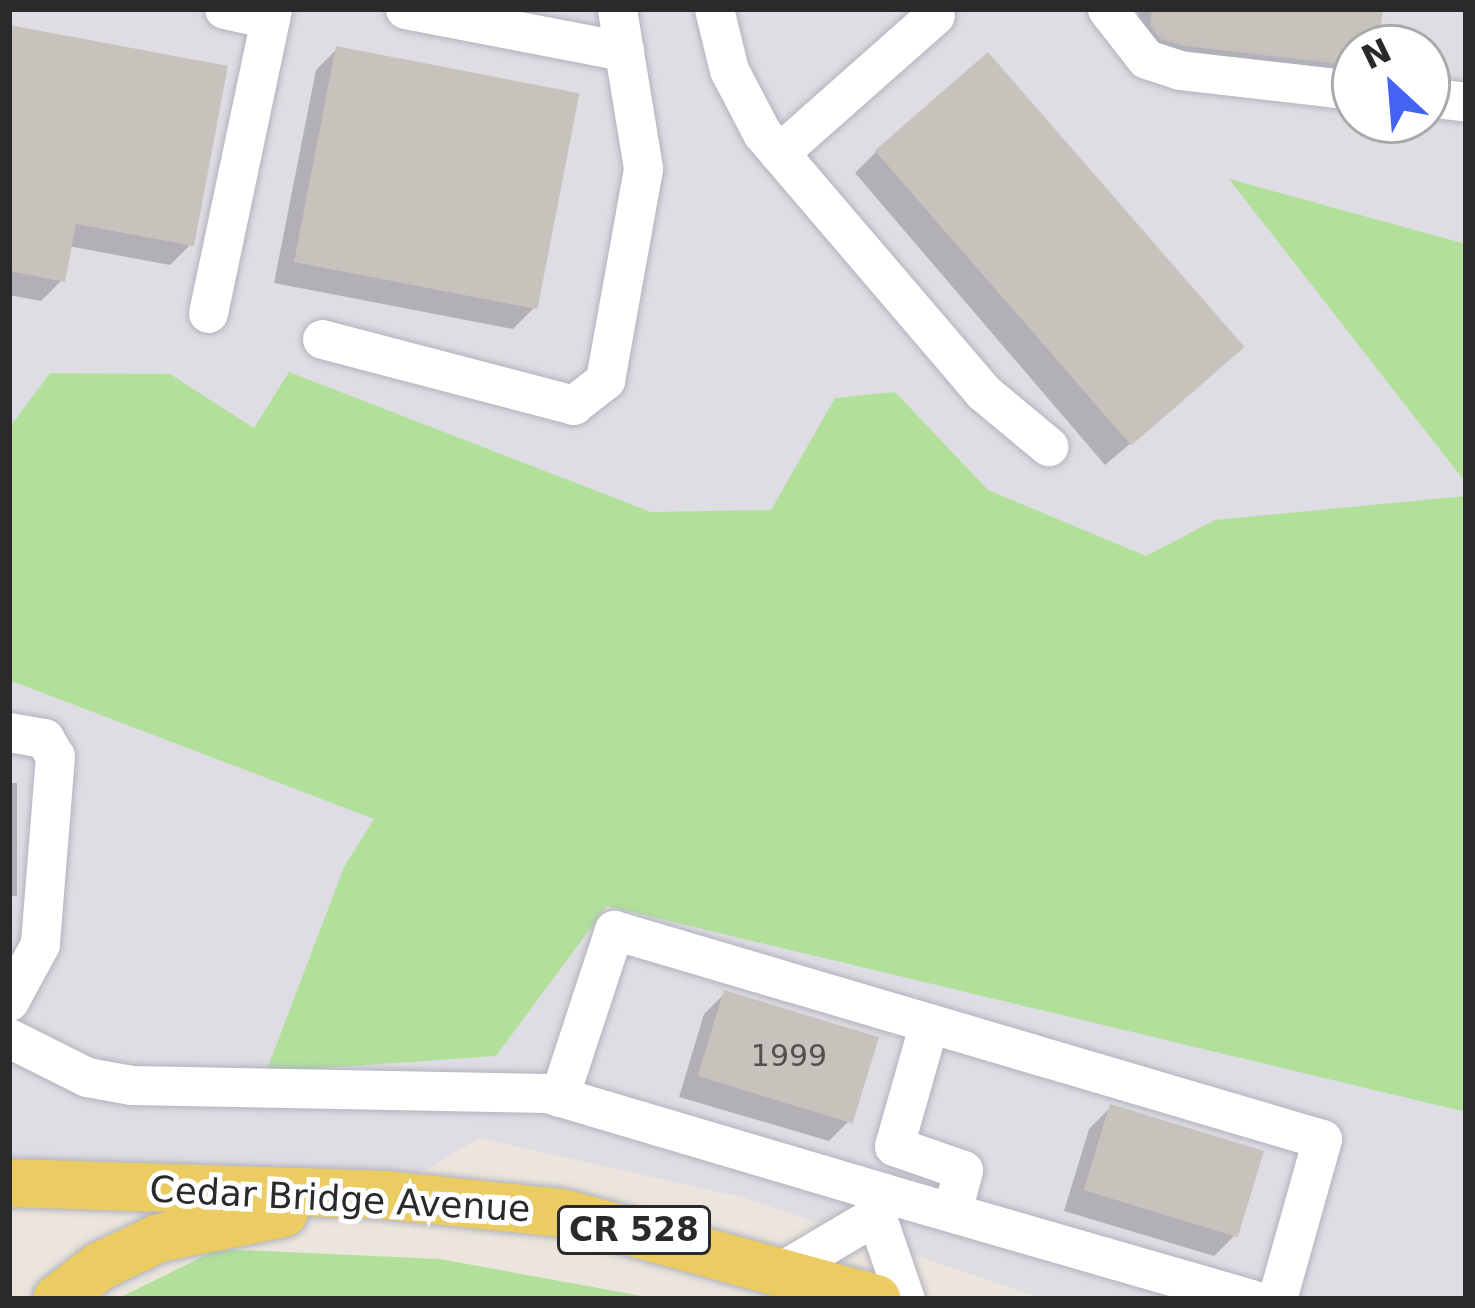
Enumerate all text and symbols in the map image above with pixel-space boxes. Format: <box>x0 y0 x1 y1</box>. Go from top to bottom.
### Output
north arrow <box>1331 24 1451 144</box>
text: N <box>1355 30 1397 77</box>
house number: 1999 <box>751 1038 827 1074</box>
street label: Cedar Bridge Avenue <box>149 1167 531 1231</box>
road number: CR 528 <box>556 1203 712 1257</box>

